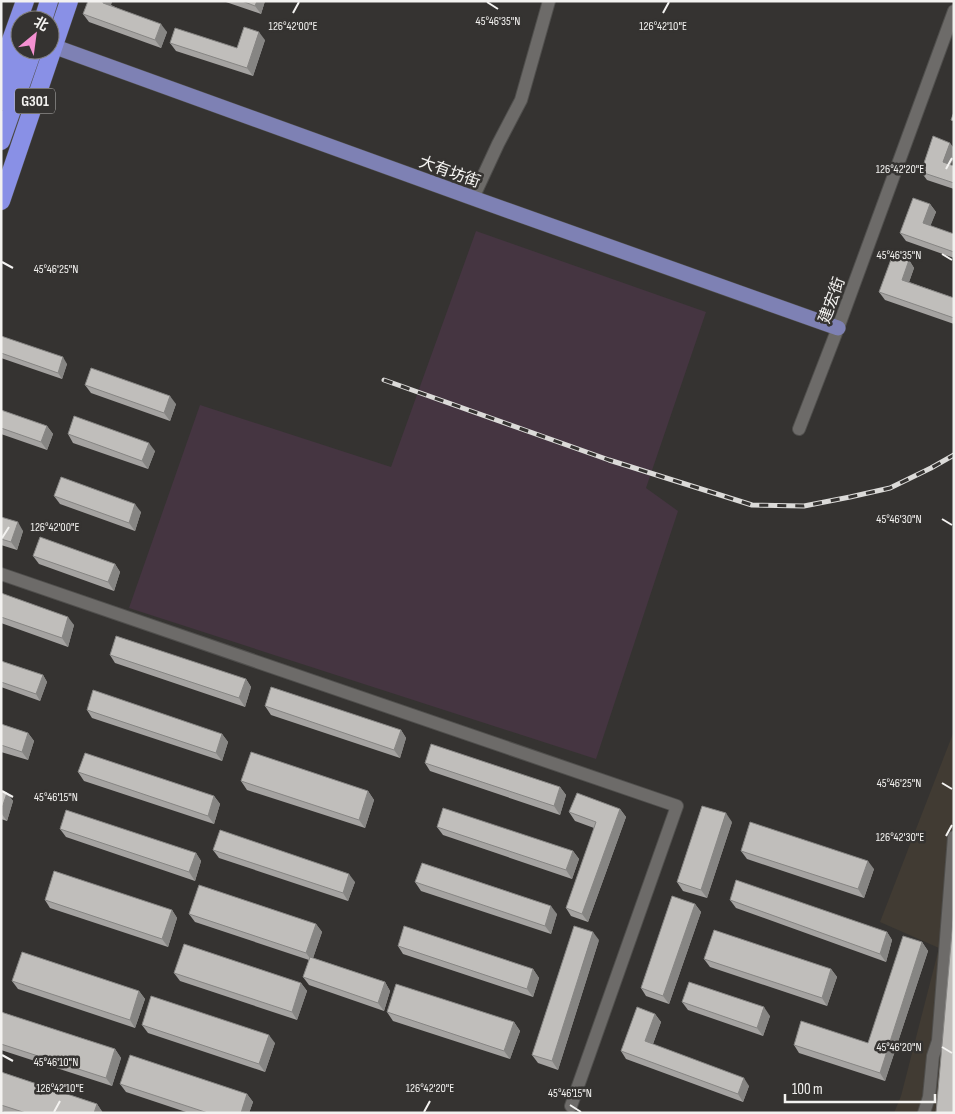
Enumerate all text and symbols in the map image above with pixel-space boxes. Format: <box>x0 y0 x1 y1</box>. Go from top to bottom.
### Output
north arrow <box>10 10 60 60</box>
text: 北 <box>31 13 51 35</box>
text: 45°46'35"N <box>476 14 520 29</box>
text: 126°42'00"E <box>269 19 317 34</box>
text: 126°42'10"E <box>639 19 687 34</box>
road number: G301 <box>15 88 55 114</box>
street label: 大有坊街 <box>416 153 483 192</box>
text: 126°42'20"E <box>876 162 924 177</box>
text: 45°46'35"N <box>877 248 921 263</box>
text: 45°46'25"N <box>34 262 78 277</box>
street label: 建宏街 <box>815 275 850 326</box>
text: 45°46'30"N <box>876 512 922 527</box>
text: 126°42'00"E <box>31 520 79 535</box>
text: 45°46'25"N <box>877 776 921 791</box>
text: 45°46'15"N <box>34 790 78 805</box>
text: 126°42'30"E <box>876 830 924 845</box>
text: 45°46'20"N <box>876 1040 922 1055</box>
text: 45°46'10"N <box>34 1055 78 1070</box>
scale bar <box>785 1072 935 1104</box>
text: 100 m <box>792 1080 823 1099</box>
text: 126°42'10"E <box>36 1081 84 1096</box>
text: 126°42'20"E <box>406 1081 454 1096</box>
text: 45°46'15"N <box>548 1086 592 1101</box>

